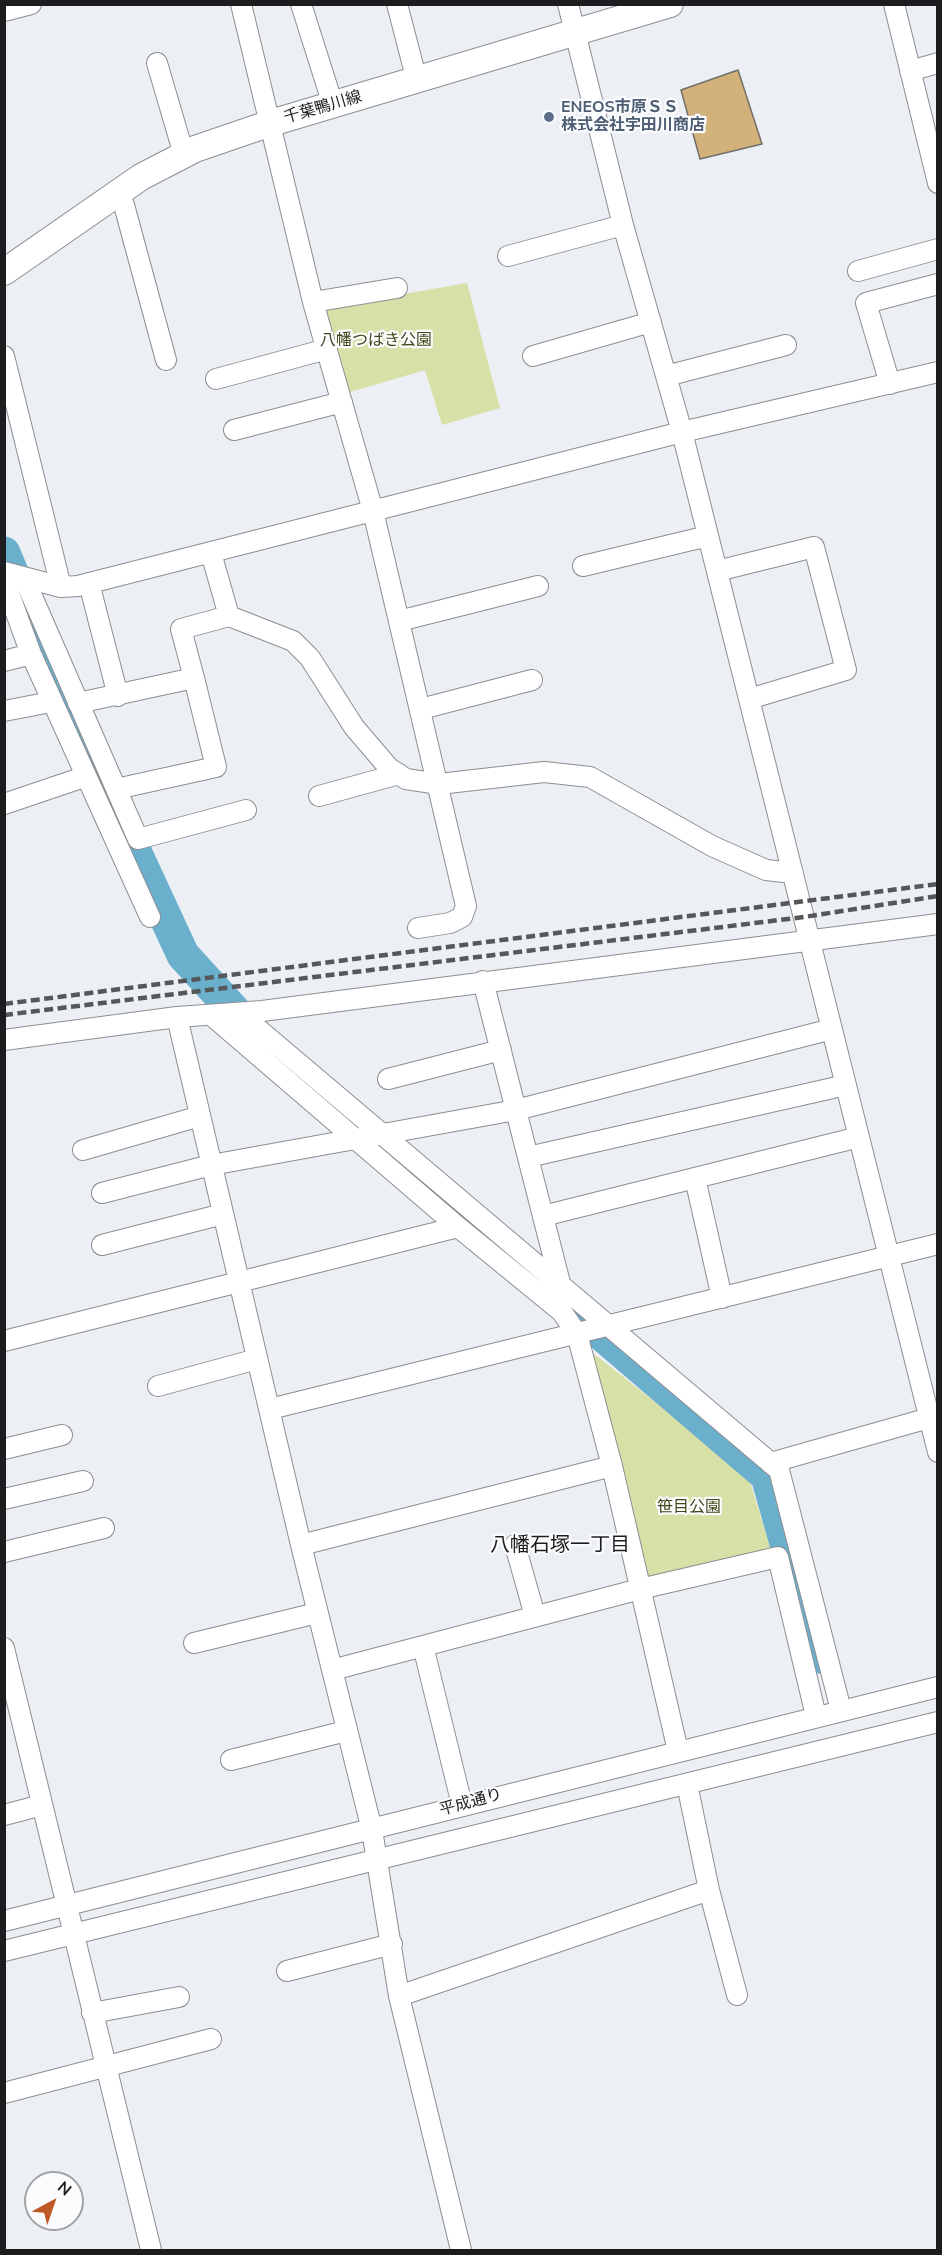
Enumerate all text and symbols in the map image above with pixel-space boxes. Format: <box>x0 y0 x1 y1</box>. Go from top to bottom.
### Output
street label: 千葉鴨川線 <box>282 88 364 128</box>
place label: ENEOS市原ＳＳ 株式会社宇田川商店 <box>561 98 705 136</box>
marker: ENEOS市原ＳＳ 株式会社宇田川商店 <box>542 110 556 124</box>
park label: 八幡つばき公園 <box>320 331 432 351</box>
park label: 笹目公園 <box>657 1498 721 1518</box>
district label: 八幡石塚一丁目 <box>490 1534 630 1558</box>
street label: 平成通り <box>438 1785 504 1821</box>
north arrow <box>24 2171 84 2231</box>
text: N <box>53 2176 76 2201</box>

